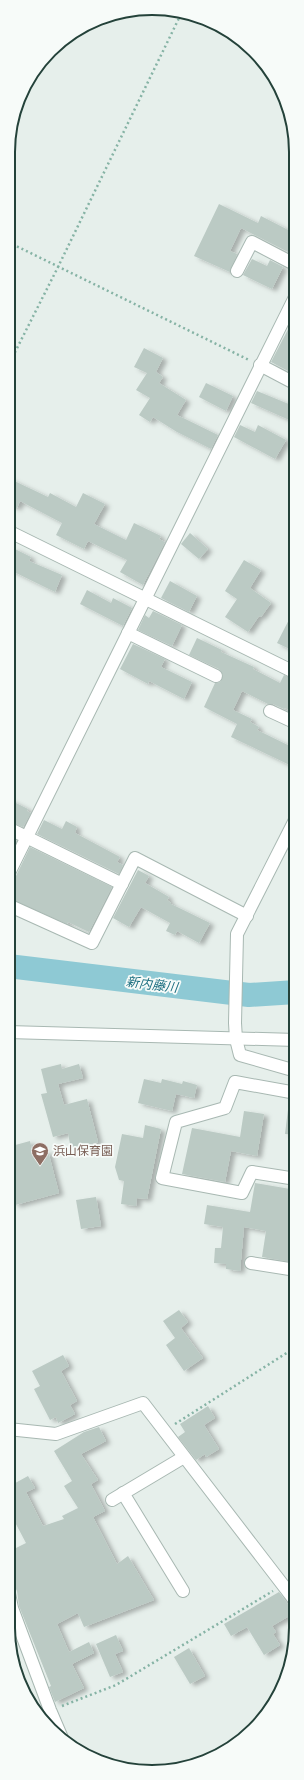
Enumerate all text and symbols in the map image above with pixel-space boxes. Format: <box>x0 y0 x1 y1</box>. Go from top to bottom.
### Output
water label: 新内藤川 <box>125 973 181 996</box>
school or university icon: 浜山保育園 <box>30 1141 50 1166</box>
place label: 浜山保育園 <box>53 1143 113 1158</box>

